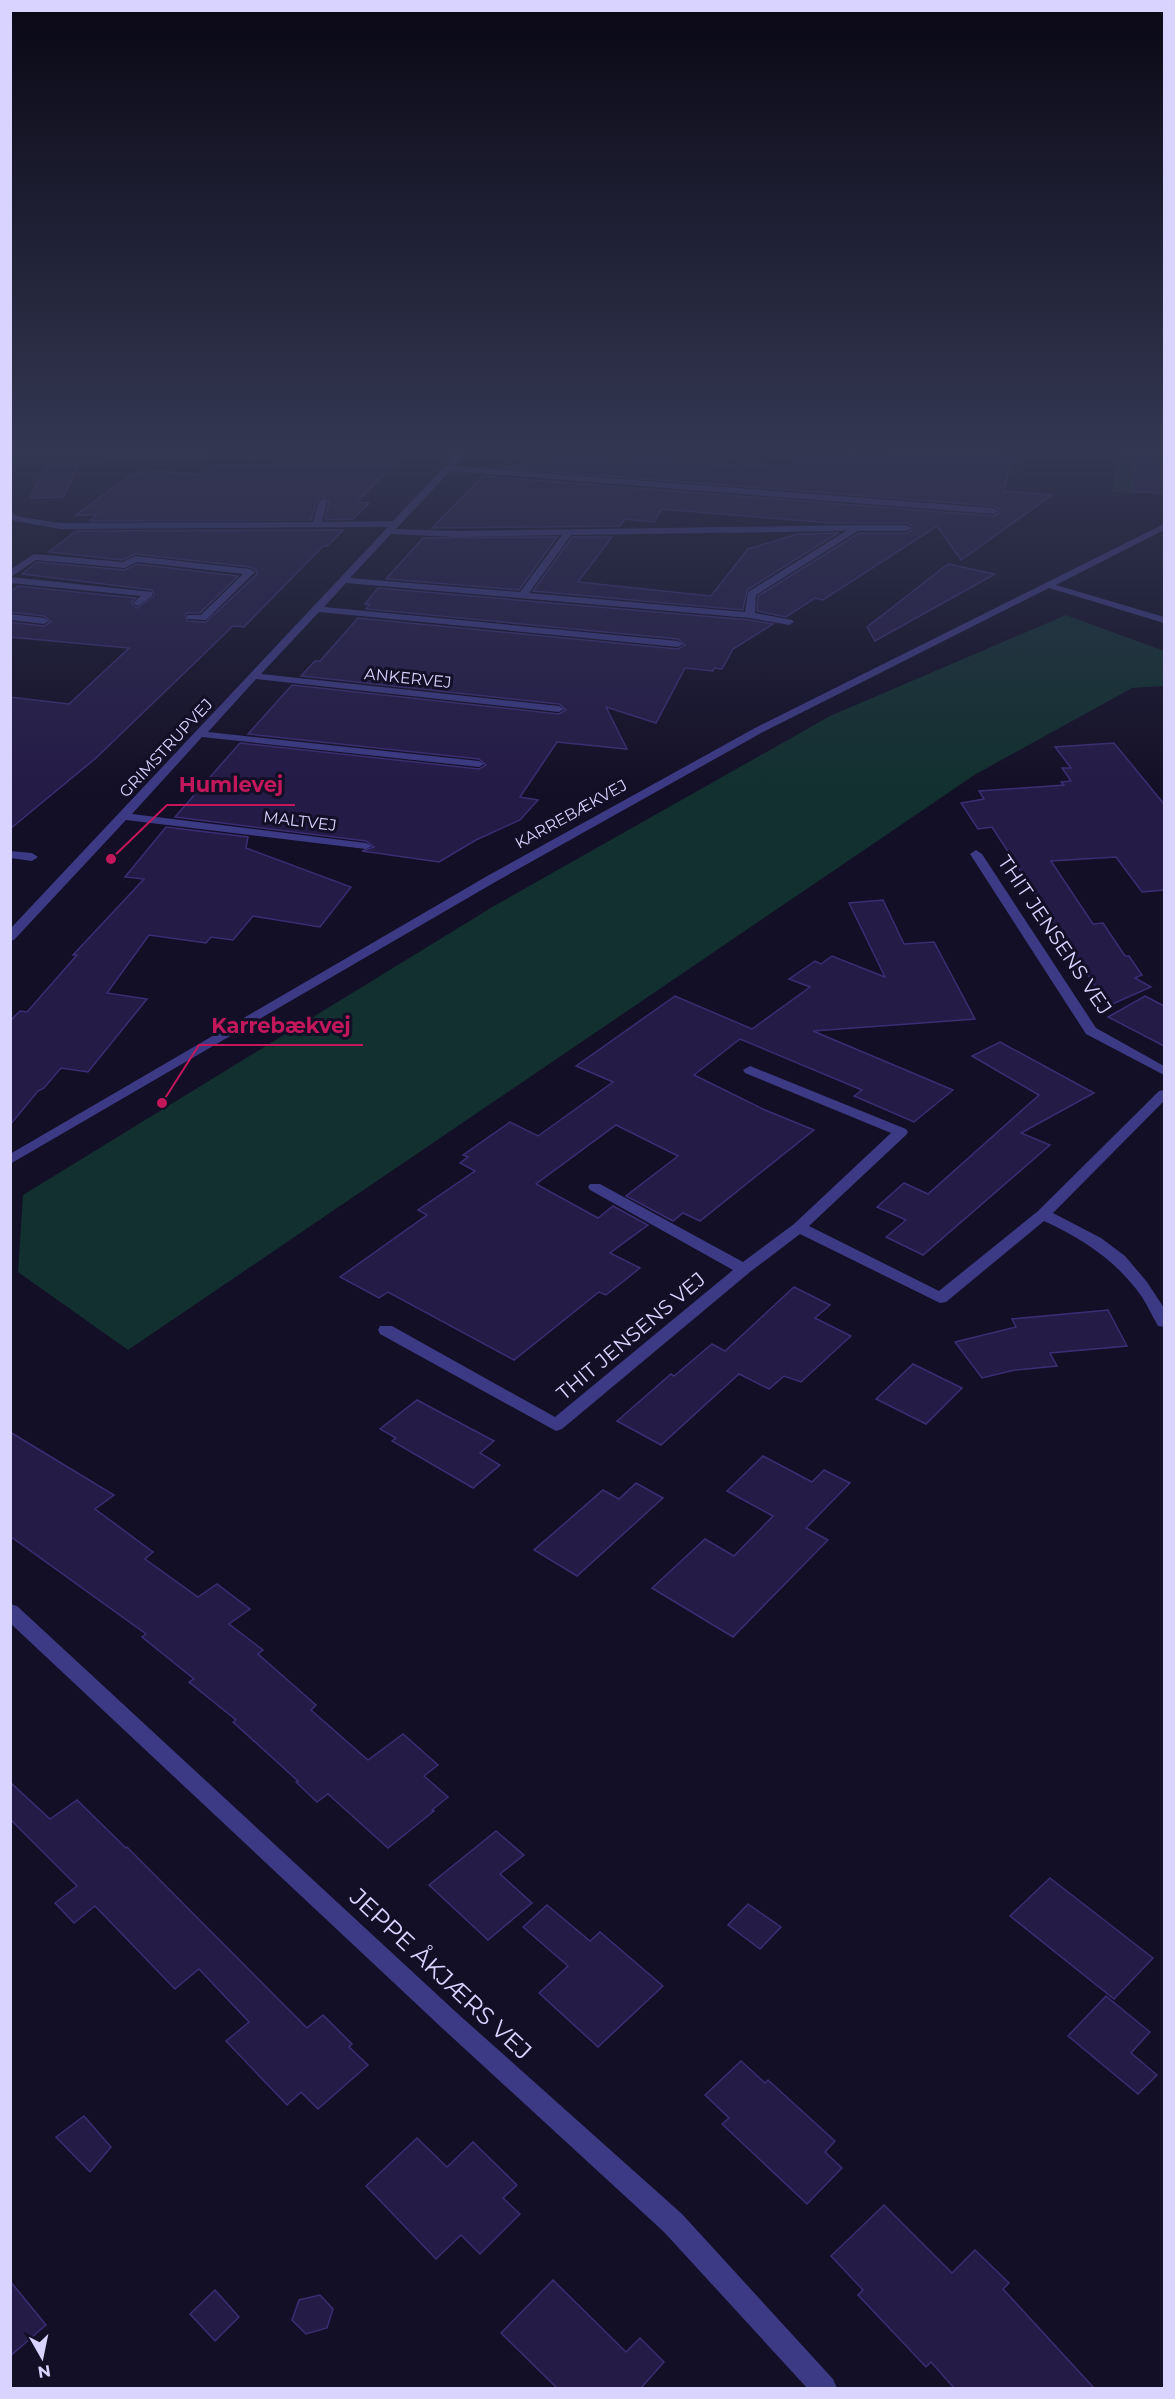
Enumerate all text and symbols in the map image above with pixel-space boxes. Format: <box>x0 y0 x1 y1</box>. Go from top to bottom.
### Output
street label: ANKERVEJ <box>363 664 453 692</box>
street label: GRIMSTRUPVEJ <box>115 695 217 801</box>
callout: Humlevej <box>167 766 295 805</box>
text: Humlevej <box>179 772 283 797</box>
street label: KARREBÆKVEJ <box>512 775 630 853</box>
street label: MALTVEJ <box>262 807 338 835</box>
street label: THIT JENSENS VEJ <box>993 851 1117 1019</box>
callout: Karrebækvej <box>199 1006 363 1045</box>
text: Karrebækvej <box>211 1013 351 1038</box>
street label: THIT JENSENS VEJ <box>552 1267 710 1405</box>
street label: JEPPE ÅKJÆRS VEJ <box>343 1882 538 2066</box>
north arrow <box>12 2327 72 2387</box>
text: N <box>36 2361 52 2382</box>

